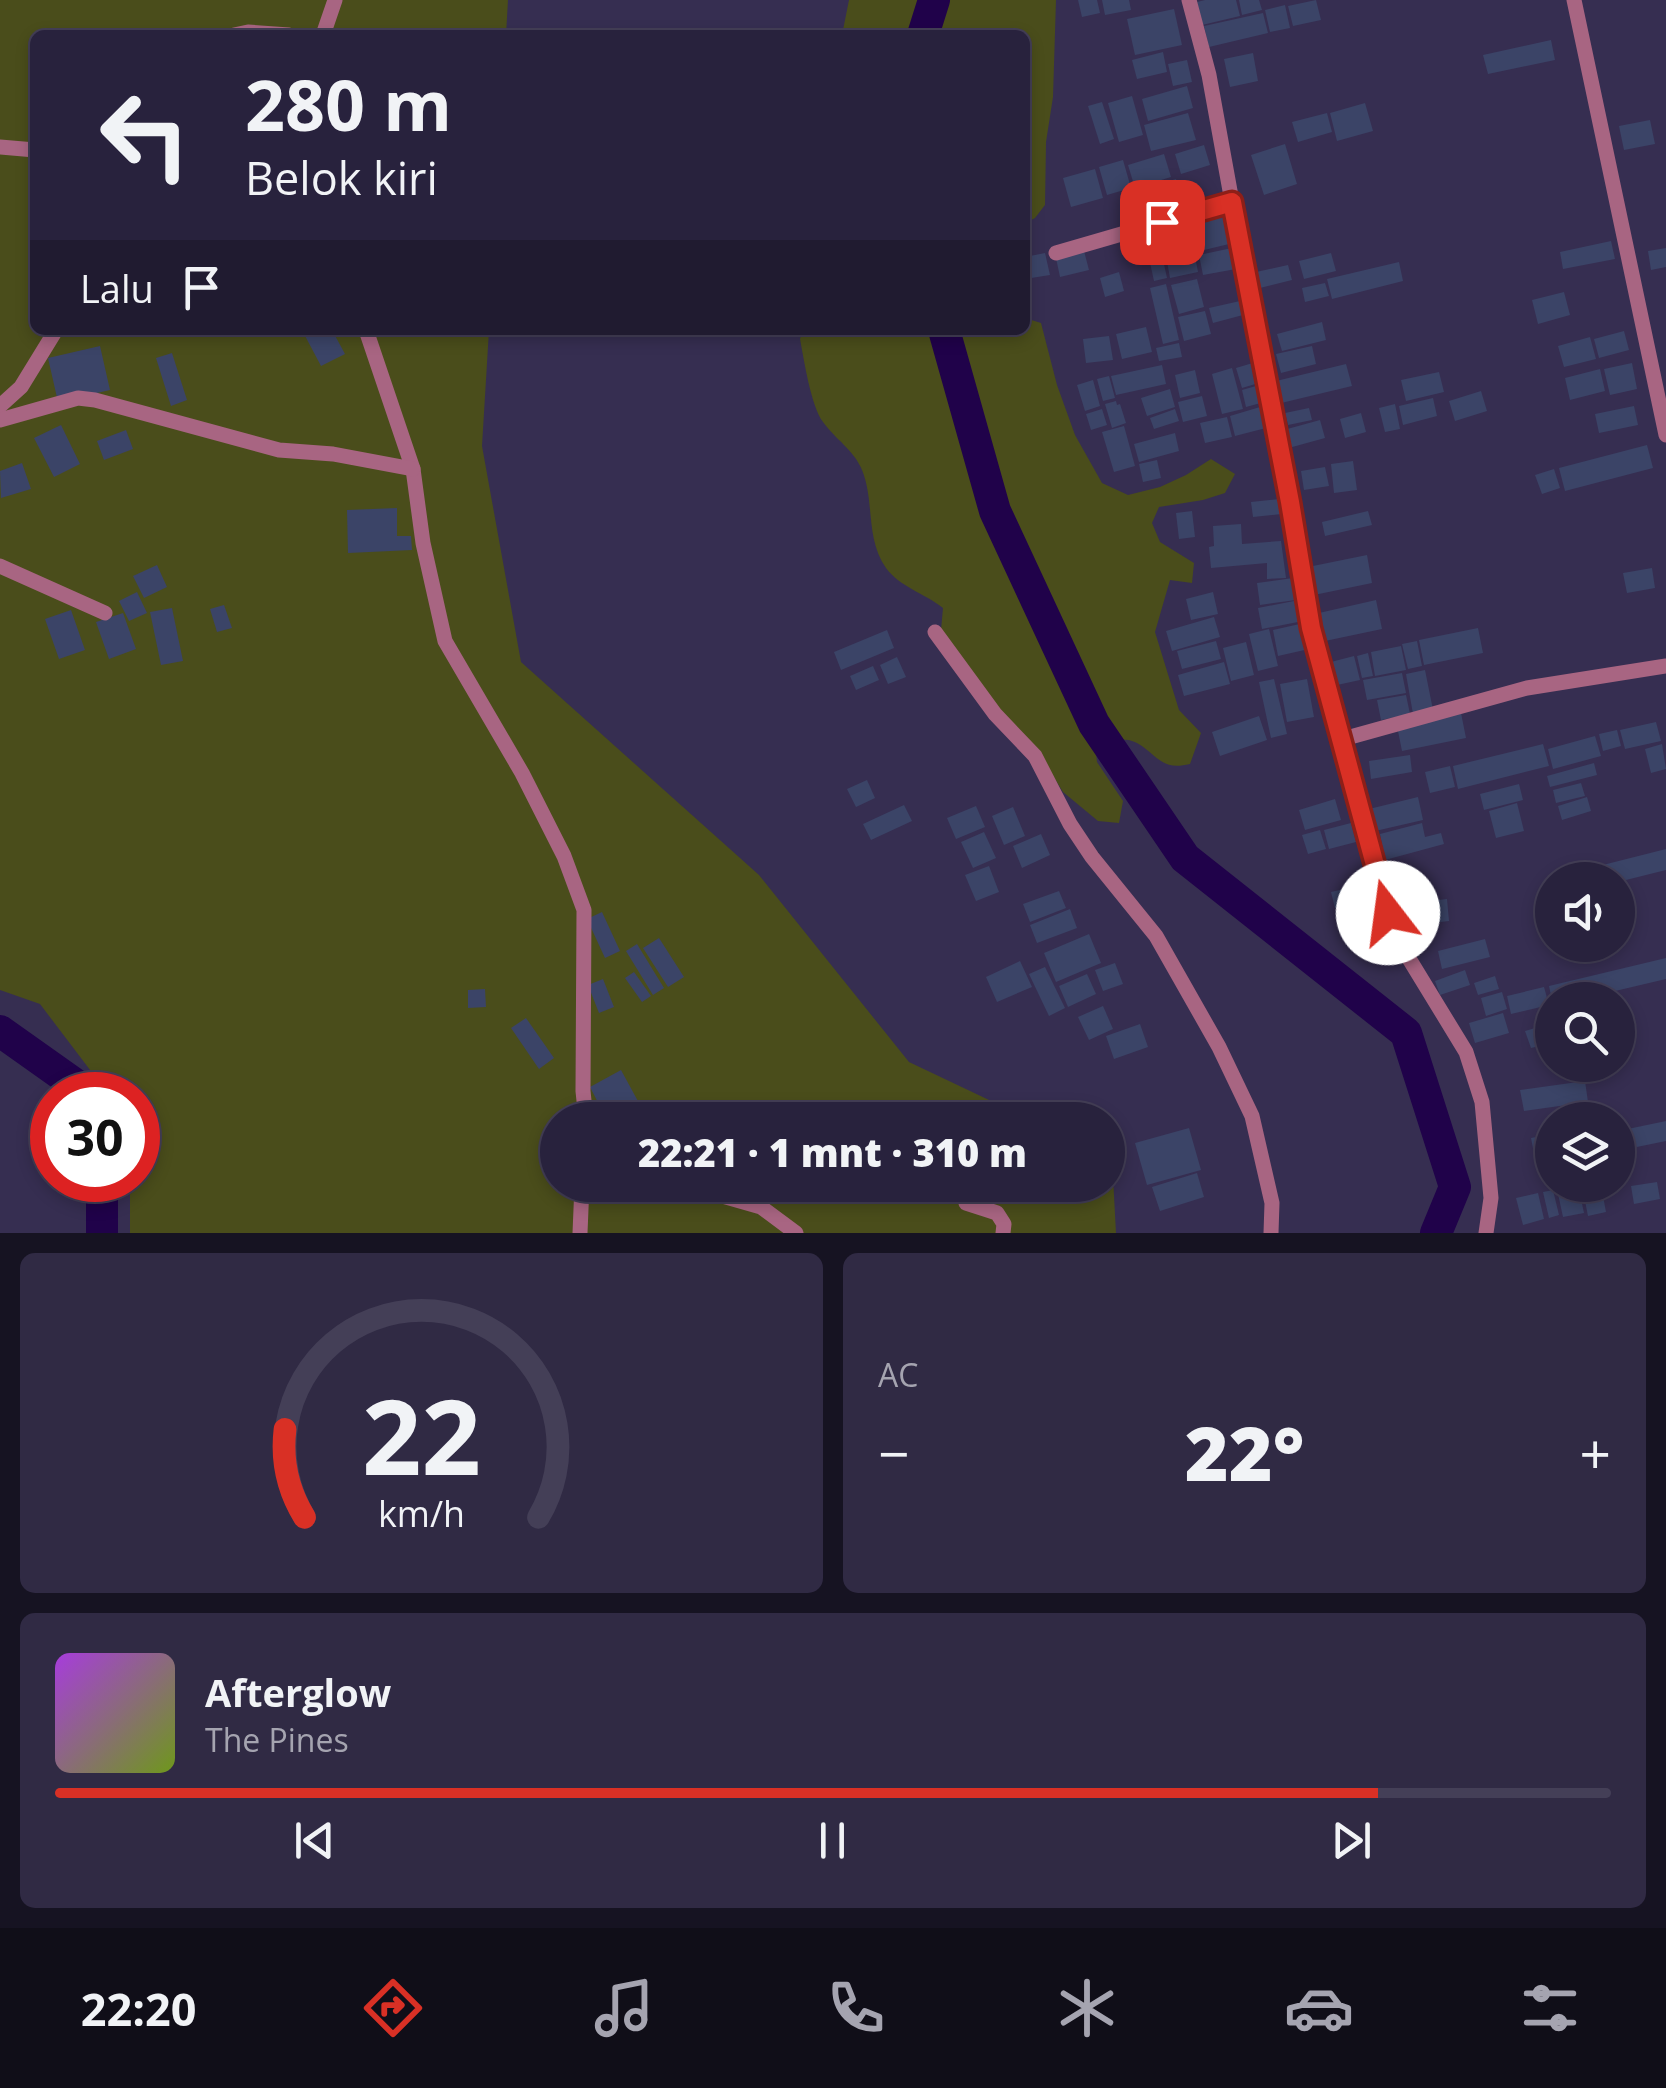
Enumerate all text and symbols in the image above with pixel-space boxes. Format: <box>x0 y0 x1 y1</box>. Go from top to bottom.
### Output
text: 280 m <box>245 56 452 152</box>
icon: left <box>80 70 210 200</box>
text: Belok kiri <box>245 147 438 208</box>
pin <box>1120 180 1205 265</box>
icon: arrive <box>1135 195 1190 250</box>
icon: arrive <box>174 260 229 315</box>
text: Lalu <box>80 262 154 314</box>
position arrow <box>1336 861 1440 965</box>
map controls <box>1535 862 1635 1202</box>
button: sound <box>1535 862 1635 962</box>
button: search <box>1535 982 1635 1082</box>
speed limit sign: 30 <box>30 1072 160 1202</box>
button: layers <box>1535 1102 1635 1202</box>
text: 22:21 · 1 mnt · 310 m <box>638 1126 1027 1178</box>
text: AC <box>878 1353 918 1396</box>
text: 22 <box>362 1364 481 1505</box>
text: 22° <box>1185 1401 1304 1503</box>
text: − <box>878 1415 909 1490</box>
text: + <box>1580 1415 1611 1490</box>
text: km/h <box>378 1489 465 1537</box>
text: Afterglow <box>205 1666 391 1718</box>
text: The Pines <box>205 1718 349 1761</box>
icon: previous <box>287 1813 342 1868</box>
icon: pause <box>805 1813 860 1868</box>
icon: next <box>1324 1813 1379 1868</box>
icon: directions <box>358 1973 428 2043</box>
icon: music <box>589 1973 659 2043</box>
icon: phone <box>821 1973 891 2043</box>
icon: climate <box>1052 1973 1122 2043</box>
icon: car <box>1284 1973 1354 2043</box>
icon: filters <box>1515 1973 1585 2043</box>
text: 22:20 <box>81 1978 196 2039</box>

